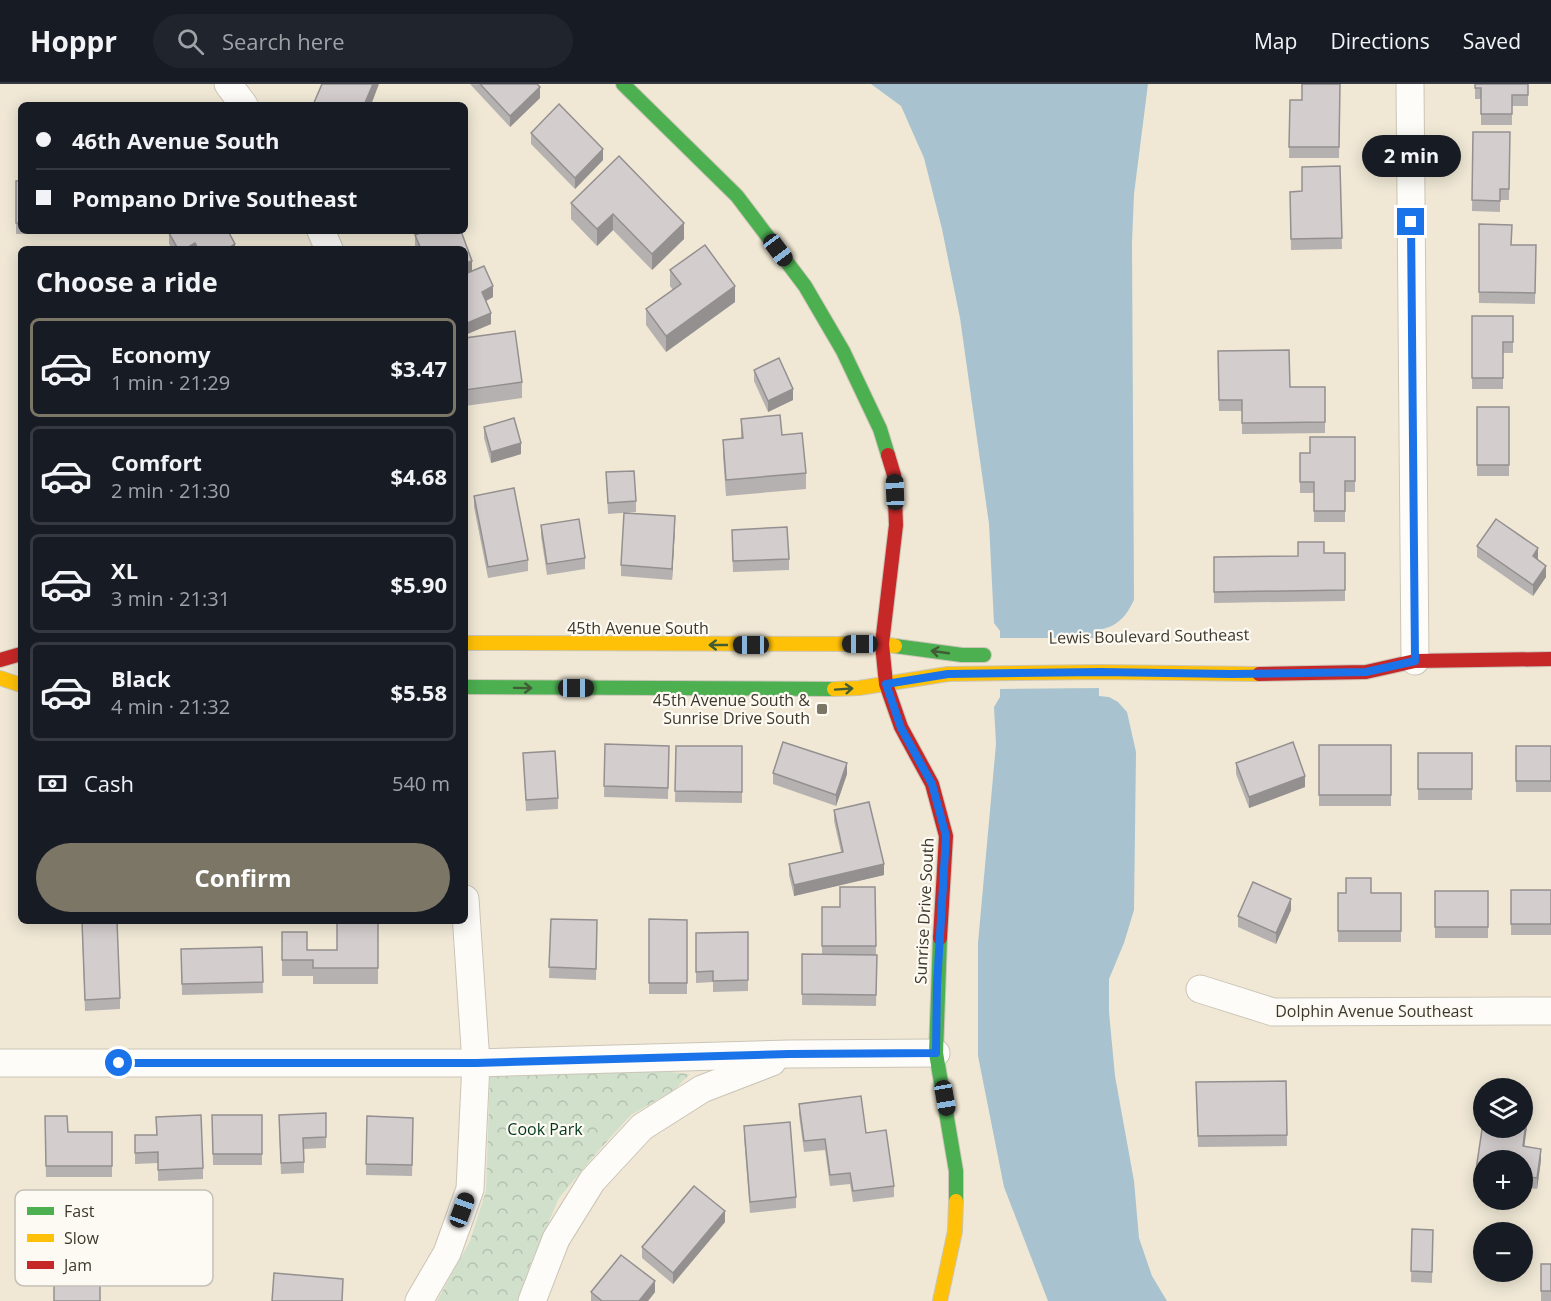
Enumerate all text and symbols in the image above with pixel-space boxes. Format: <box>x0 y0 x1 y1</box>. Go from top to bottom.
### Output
search box <box>153 14 573 68</box>
text: Hoppr <box>30 22 117 60</box>
icon: search <box>174 25 207 58</box>
text: Search here <box>222 26 345 56</box>
text: Map <box>1254 27 1297 55</box>
text: Directions <box>1330 27 1430 55</box>
text: Saved <box>1463 27 1521 55</box>
text: 46th Avenue South <box>72 125 279 155</box>
callout: 2 min <box>1362 135 1460 177</box>
text: 2 min <box>1384 142 1439 169</box>
text: Pompano Drive Southeast <box>72 183 357 213</box>
route end <box>1397 208 1424 235</box>
car <box>760 230 796 270</box>
text: Choose a ride <box>36 263 218 300</box>
text: Economy <box>111 339 210 369</box>
icon: car <box>39 341 93 395</box>
text: $3.47 <box>390 353 447 383</box>
text: 1 min · 21:29 <box>111 369 230 396</box>
text: Comfort <box>111 447 202 477</box>
icon: car <box>39 449 93 503</box>
text: $4.68 <box>390 461 447 491</box>
car <box>885 474 905 510</box>
text: 2 min · 21:30 <box>111 477 230 504</box>
text: XL <box>111 555 138 585</box>
icon: car <box>39 557 93 611</box>
text: $5.90 <box>390 569 447 599</box>
text: 3 min · 21:31 <box>111 585 230 612</box>
street label: 45th Avenue South <box>567 617 709 639</box>
street label: Lewis Boulevard Southeast <box>1048 623 1250 649</box>
car <box>842 635 878 653</box>
car <box>733 636 769 654</box>
one-way arrow <box>709 639 729 651</box>
one-way arrow <box>931 646 950 657</box>
text: Black <box>111 663 171 693</box>
icon: car <box>39 665 93 719</box>
text: $5.58 <box>390 677 447 707</box>
car <box>558 679 594 697</box>
one-way arrow <box>513 682 533 694</box>
one-way arrow <box>834 683 854 694</box>
place label: 45th Avenue South & Sunrise Drive South <box>653 689 810 729</box>
text: 4 min · 21:32 <box>111 693 230 720</box>
marker: 45th Avenue South & Sunrise Drive South <box>815 702 829 716</box>
icon: cash <box>36 767 69 800</box>
text: Cash <box>84 768 134 798</box>
text: 540 m <box>392 770 450 797</box>
street label: Sunrise Drive South <box>909 837 939 985</box>
button: Confirm <box>36 843 450 912</box>
street label: Dolphin Avenue Southeast <box>1275 1000 1473 1022</box>
route start <box>105 1049 132 1076</box>
map controls <box>1473 1078 1533 1282</box>
button: layers <box>1473 1078 1533 1138</box>
car <box>933 1079 957 1117</box>
park label: Cook Park <box>507 1118 583 1140</box>
button: + <box>1473 1150 1533 1210</box>
legend <box>15 1190 213 1286</box>
car <box>447 1190 477 1230</box>
text: Fast <box>64 1200 95 1222</box>
button: − <box>1473 1222 1533 1282</box>
text: Slow <box>64 1227 99 1249</box>
text: Jam <box>62 1254 92 1276</box>

